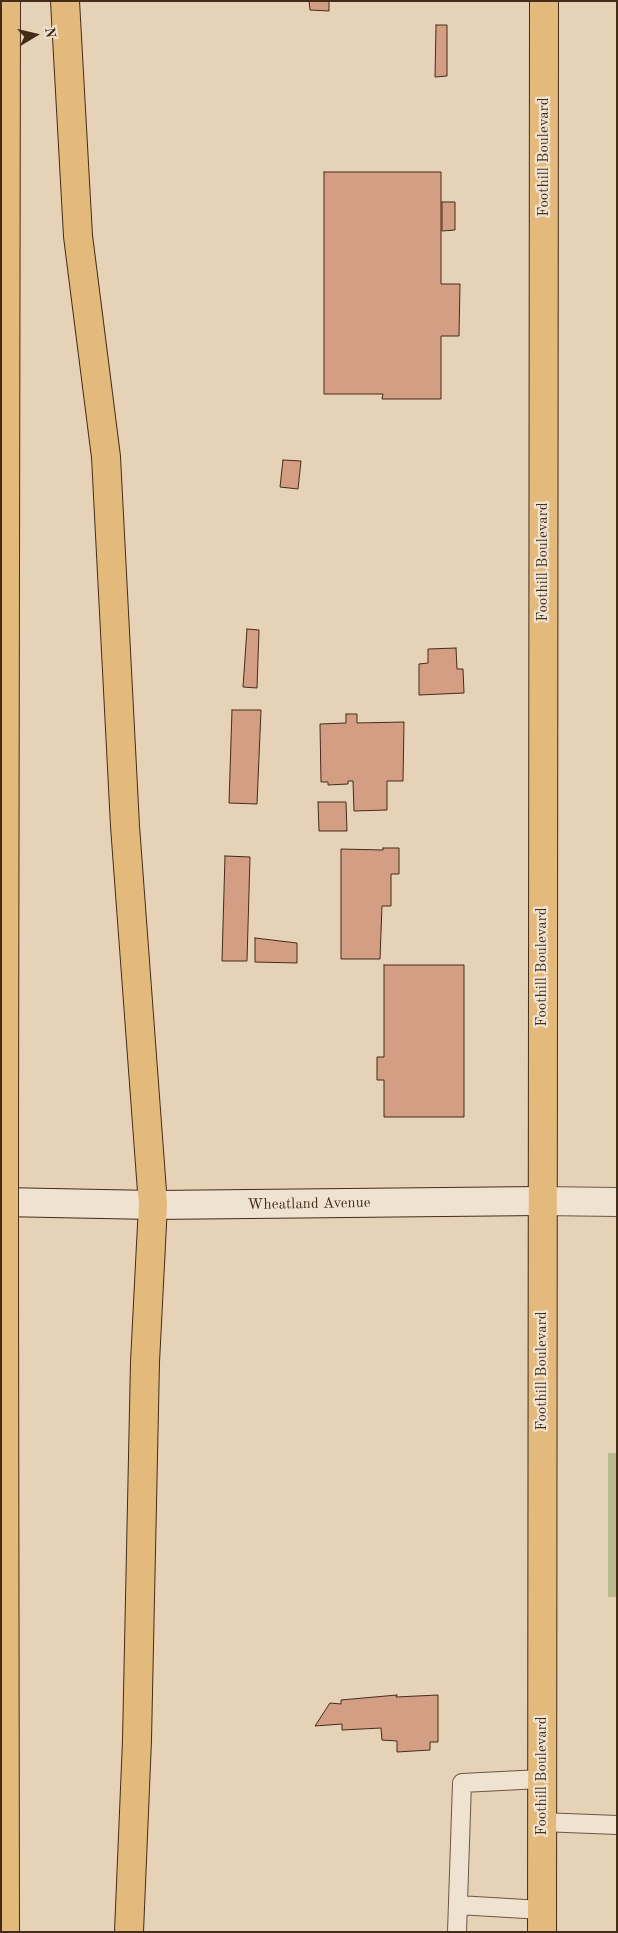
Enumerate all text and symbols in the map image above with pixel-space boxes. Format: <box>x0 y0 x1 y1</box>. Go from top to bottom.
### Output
north arrow <box>10 10 60 60</box>
text: N <box>42 26 58 39</box>
street label: Foothill Boulevard <box>535 97 553 217</box>
street label: Foothill Boulevard <box>534 502 552 622</box>
street label: Foothill Boulevard <box>533 907 551 1027</box>
street label: Wheatland Avenue <box>247 1194 371 1214</box>
street label: Foothill Boulevard <box>533 1311 551 1431</box>
street label: Foothill Boulevard <box>533 1716 551 1836</box>

